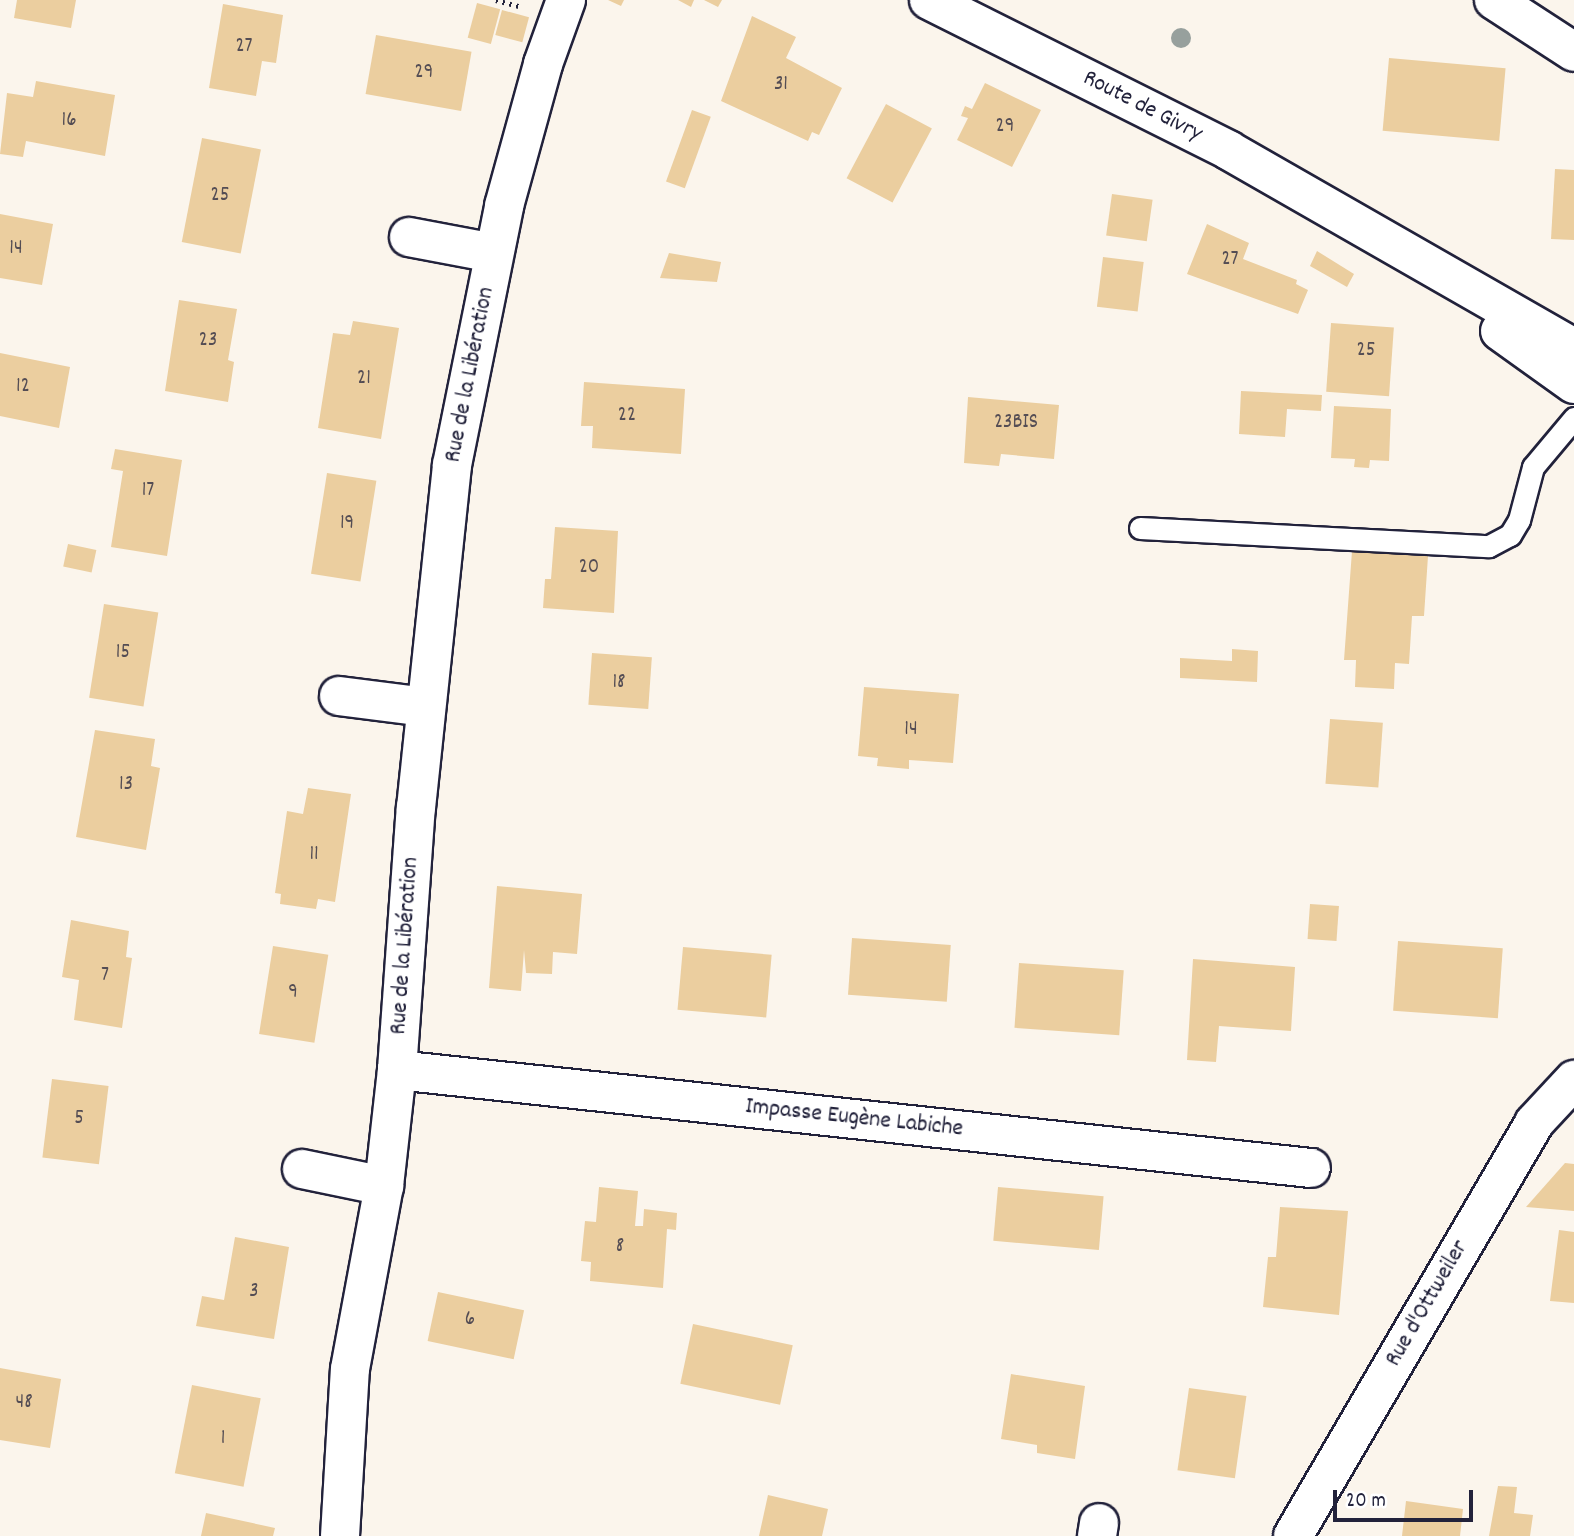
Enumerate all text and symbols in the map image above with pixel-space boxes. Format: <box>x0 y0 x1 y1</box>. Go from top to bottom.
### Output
house number: 27 <box>235 34 253 60</box>
house number: 29 <box>415 60 433 86</box>
street label: Route de Givry <box>1078 65 1206 149</box>
house number: 31 <box>774 72 788 98</box>
house number: 16 <box>62 108 76 134</box>
house number: 29 <box>996 114 1014 140</box>
house number: 25 <box>211 183 229 209</box>
house number: 14 <box>9 236 23 262</box>
house number: 27 <box>1221 247 1239 273</box>
street label: Rue de la Libération <box>440 285 502 465</box>
house number: 23 <box>199 328 217 354</box>
house number: 25 <box>1357 338 1375 364</box>
house number: 21 <box>357 366 371 392</box>
house number: 12 <box>16 374 30 400</box>
house number: 22 <box>618 403 636 429</box>
house number: 23BIS <box>994 410 1038 436</box>
house number: 17 <box>142 478 154 504</box>
house number: 19 <box>340 511 354 537</box>
house number: 20 <box>579 555 599 581</box>
house number: 15 <box>116 640 130 666</box>
house number: 18 <box>612 670 626 696</box>
house number: 14 <box>904 717 918 743</box>
house number: 13 <box>119 772 133 798</box>
house number: 11 <box>309 842 319 868</box>
street label: Rue de la Libération <box>385 856 427 1036</box>
house number: 7 <box>101 963 109 989</box>
house number: 9 <box>288 980 298 1006</box>
street label: Impasse Eugène Labiche <box>744 1093 964 1145</box>
house number: 5 <box>74 1106 84 1132</box>
house number: 8 <box>616 1234 624 1260</box>
street label: Rue d'Ottweiler <box>1380 1236 1476 1372</box>
house number: 3 <box>249 1279 259 1305</box>
house number: 6 <box>465 1307 475 1333</box>
house number: 48 <box>15 1390 33 1416</box>
house number: 1 <box>221 1426 225 1452</box>
scale bar <box>1336 1476 1476 1520</box>
text: 20 m <box>1346 1487 1386 1517</box>

